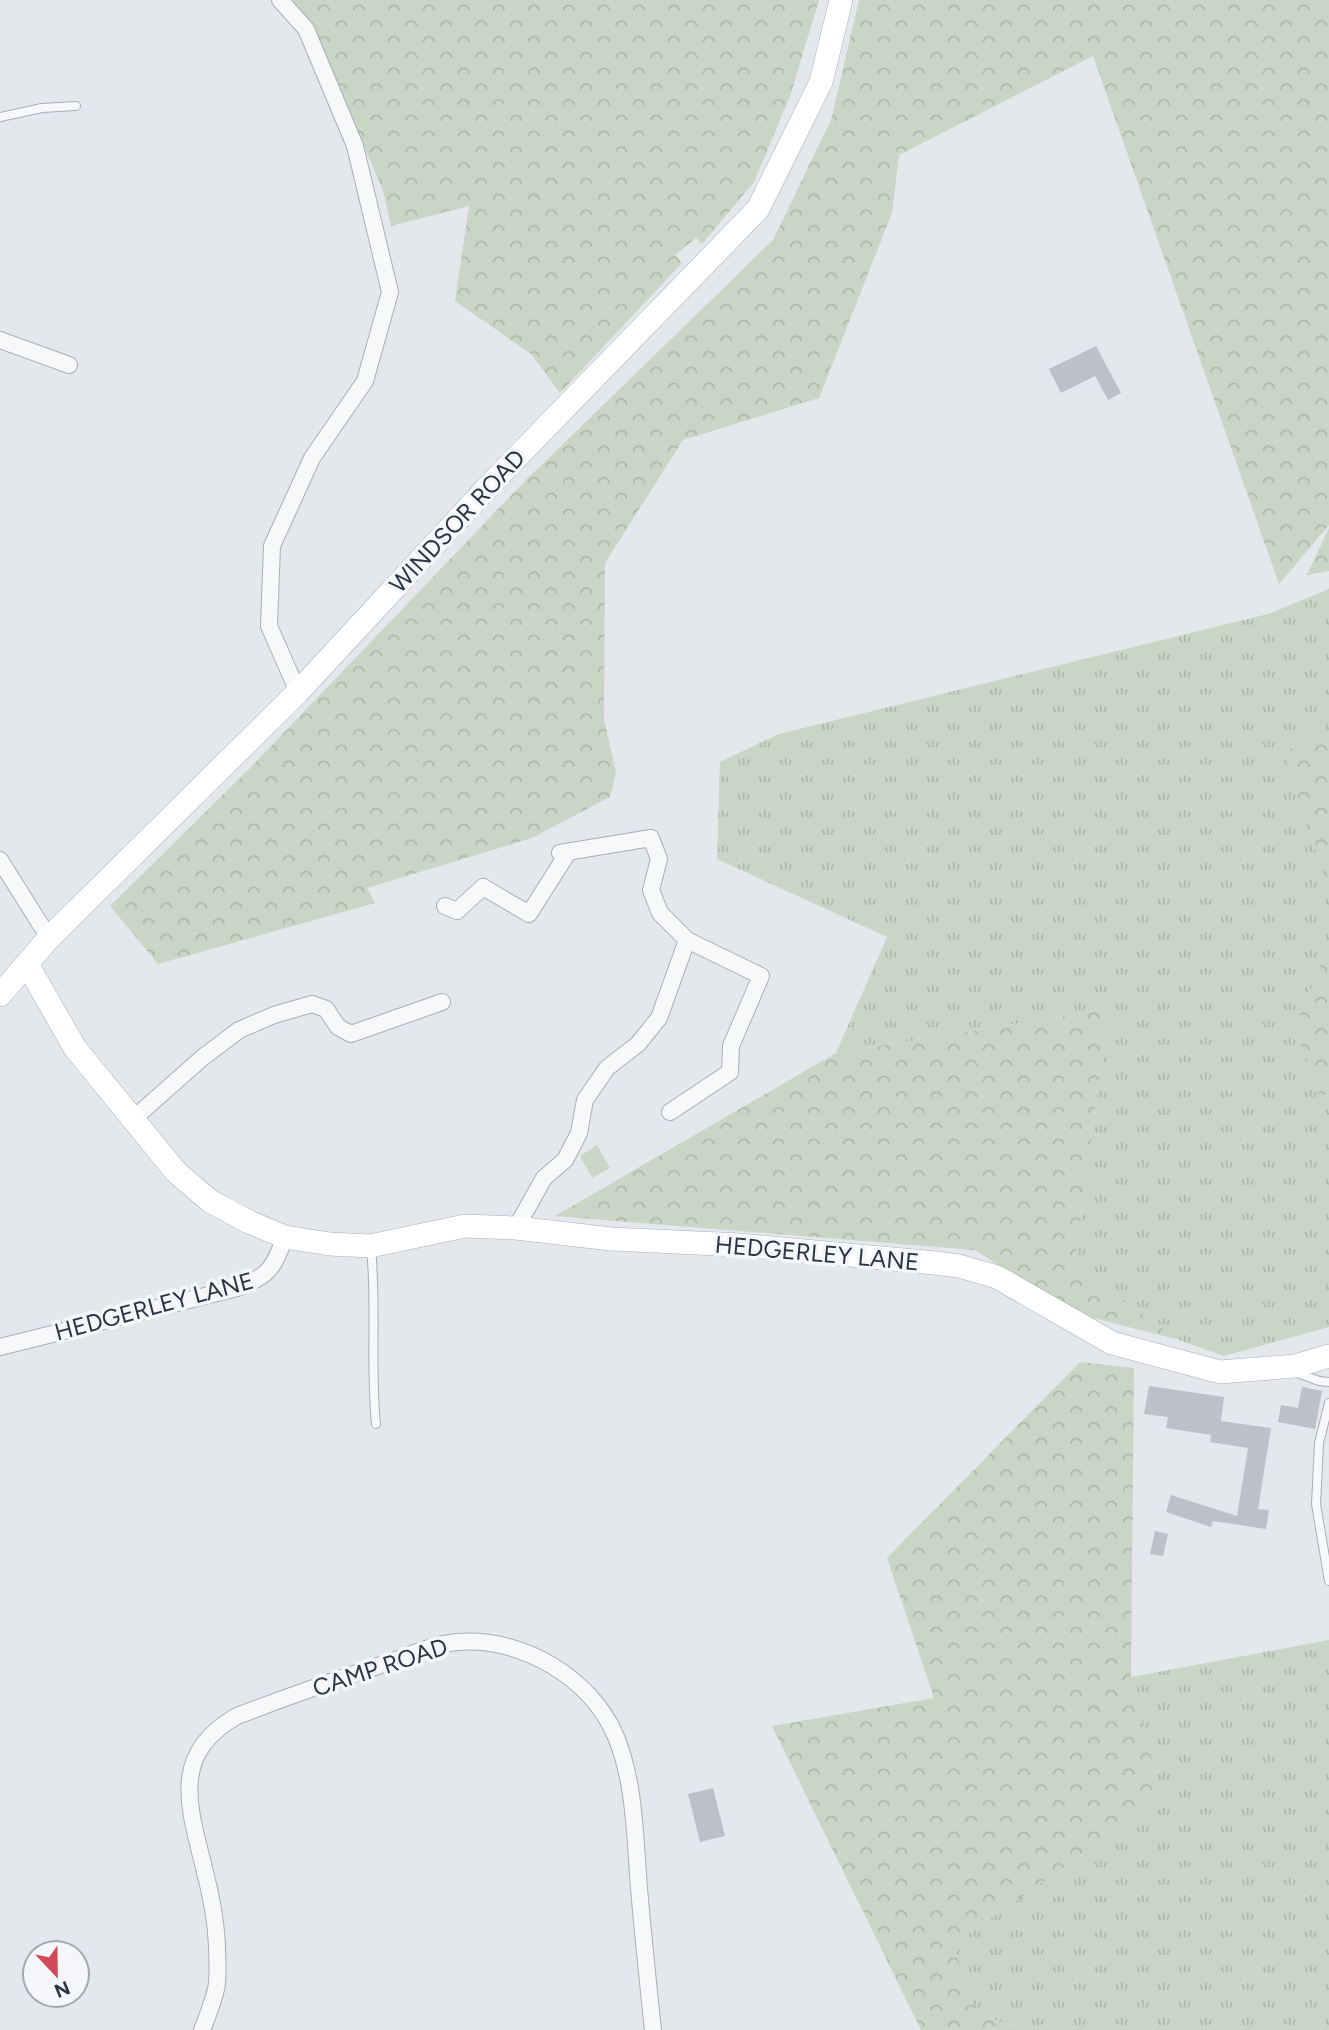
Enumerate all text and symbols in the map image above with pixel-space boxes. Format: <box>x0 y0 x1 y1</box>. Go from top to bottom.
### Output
street label: WINDSOR ROAD <box>383 443 531 599</box>
street label: HEDGERLEY LANE <box>714 1230 920 1276</box>
street label: HEDGERLEY LANE <box>51 1265 257 1347</box>
street label: CAMP ROAD <box>309 1632 451 1702</box>
north arrow <box>21 1939 91 2009</box>
text: N <box>51 1976 73 2003</box>

